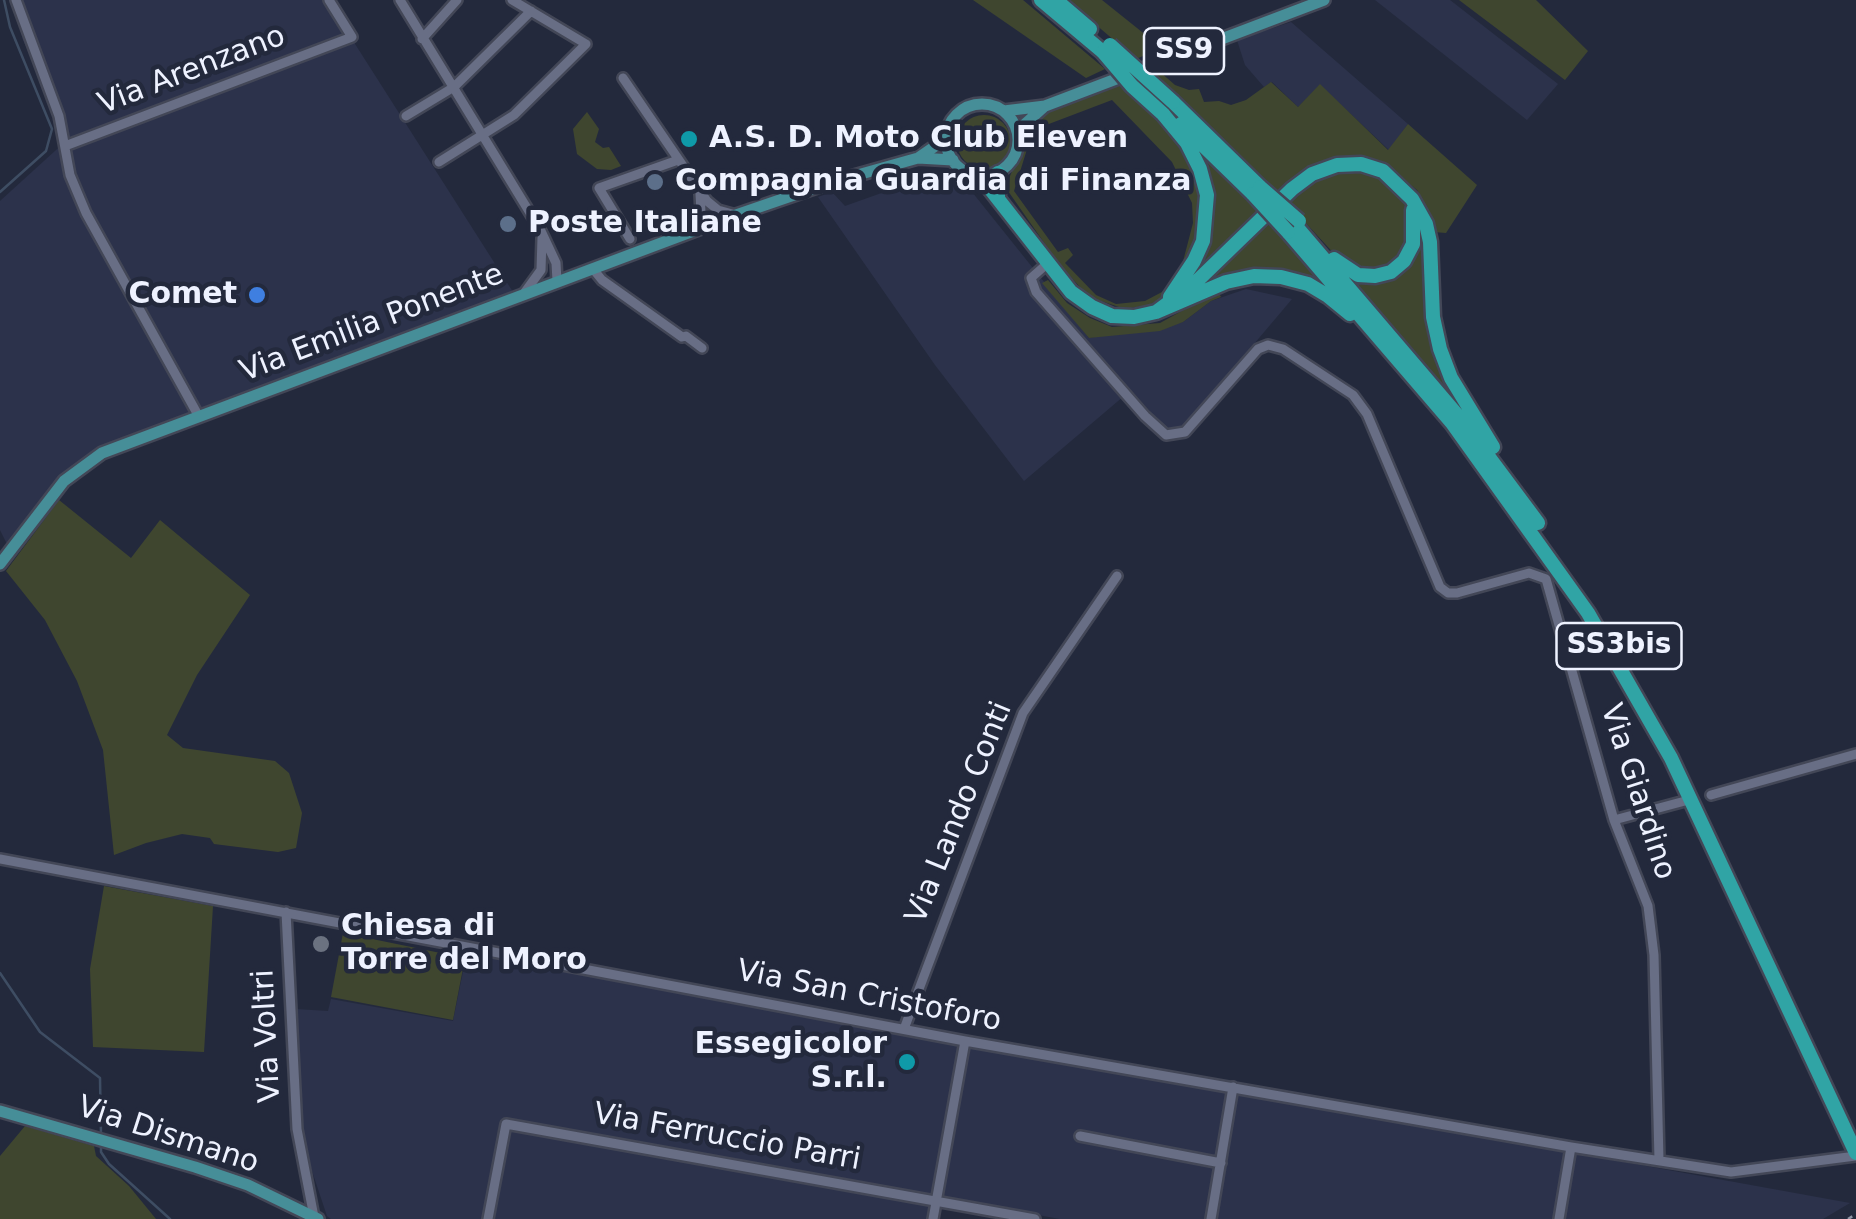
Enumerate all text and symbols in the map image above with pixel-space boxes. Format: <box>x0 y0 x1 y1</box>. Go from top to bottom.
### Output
street label: Via Arenzano <box>93 19 291 123</box>
road number: SS9 <box>1144 28 1224 74</box>
place label: A.S. D. Moto Club Eleven <box>709 121 1128 157</box>
marker: A.S. D. Moto Club Eleven <box>678 128 700 150</box>
place label: Compagnia Guardia di Finanza <box>675 164 1192 200</box>
marker: Compagnia Guardia di Finanza <box>644 171 666 193</box>
place label: Poste Italiane <box>528 206 762 242</box>
marker: Poste Italiane <box>497 213 519 235</box>
street label: Via Emilia Ponente <box>235 257 509 391</box>
place label: Comet <box>128 277 237 313</box>
marker: Comet <box>246 284 268 306</box>
road number: SS3bis <box>1556 623 1682 669</box>
street label: Via Lando Conti <box>899 697 1021 929</box>
street label: Via Giardino <box>1592 700 1682 884</box>
place label: Chiesa di Torre del Moro <box>341 909 587 980</box>
marker: Chiesa di Torre del Moro <box>310 933 332 955</box>
street label: Via San Cristoforo <box>734 954 1004 1040</box>
street label: Via Voltri <box>247 968 289 1104</box>
place label: Essegicolor S.r.l. <box>695 1027 887 1098</box>
marker: Essegicolor S.r.l. <box>896 1051 918 1073</box>
street label: Via Dismano <box>73 1090 263 1182</box>
street label: Via Ferruccio Parri <box>591 1097 863 1179</box>

